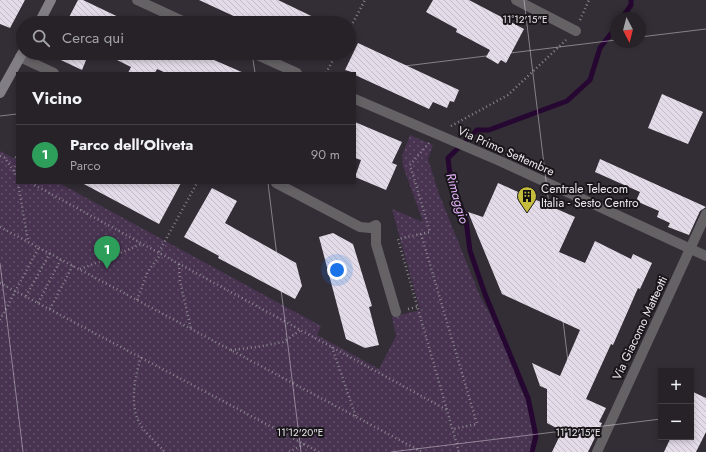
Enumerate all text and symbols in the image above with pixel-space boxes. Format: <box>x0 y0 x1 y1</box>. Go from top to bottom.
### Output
text: 11°12'15"E <box>502 12 548 27</box>
north arrow <box>610 12 646 48</box>
search box <box>16 16 356 60</box>
icon: search <box>30 27 52 49</box>
text: Cerca qui <box>62 27 124 49</box>
text: Vicino <box>32 86 82 110</box>
street label: Via Primo Settembre <box>455 122 557 180</box>
text: Parco dell'Oliveta <box>70 134 193 156</box>
text: 1 <box>42 145 48 164</box>
text: 90 m <box>311 145 340 164</box>
text: Parco <box>70 156 101 175</box>
water label: Rimaggio <box>441 171 474 226</box>
place label: Centrale Telecom Italia - Sesto Centro <box>541 180 639 212</box>
building icon: Centrale Telecom Italia - Sesto Centro <box>516 185 538 213</box>
pin: 1 <box>94 236 120 269</box>
your location <box>327 260 347 280</box>
street label: Via Giacomo Matteotti <box>608 273 672 383</box>
map controls <box>658 368 694 440</box>
button: + <box>658 368 694 404</box>
button: − <box>658 404 694 440</box>
text: 11°12'20"E <box>277 425 323 440</box>
text: 11°12'15"E <box>555 425 601 440</box>

